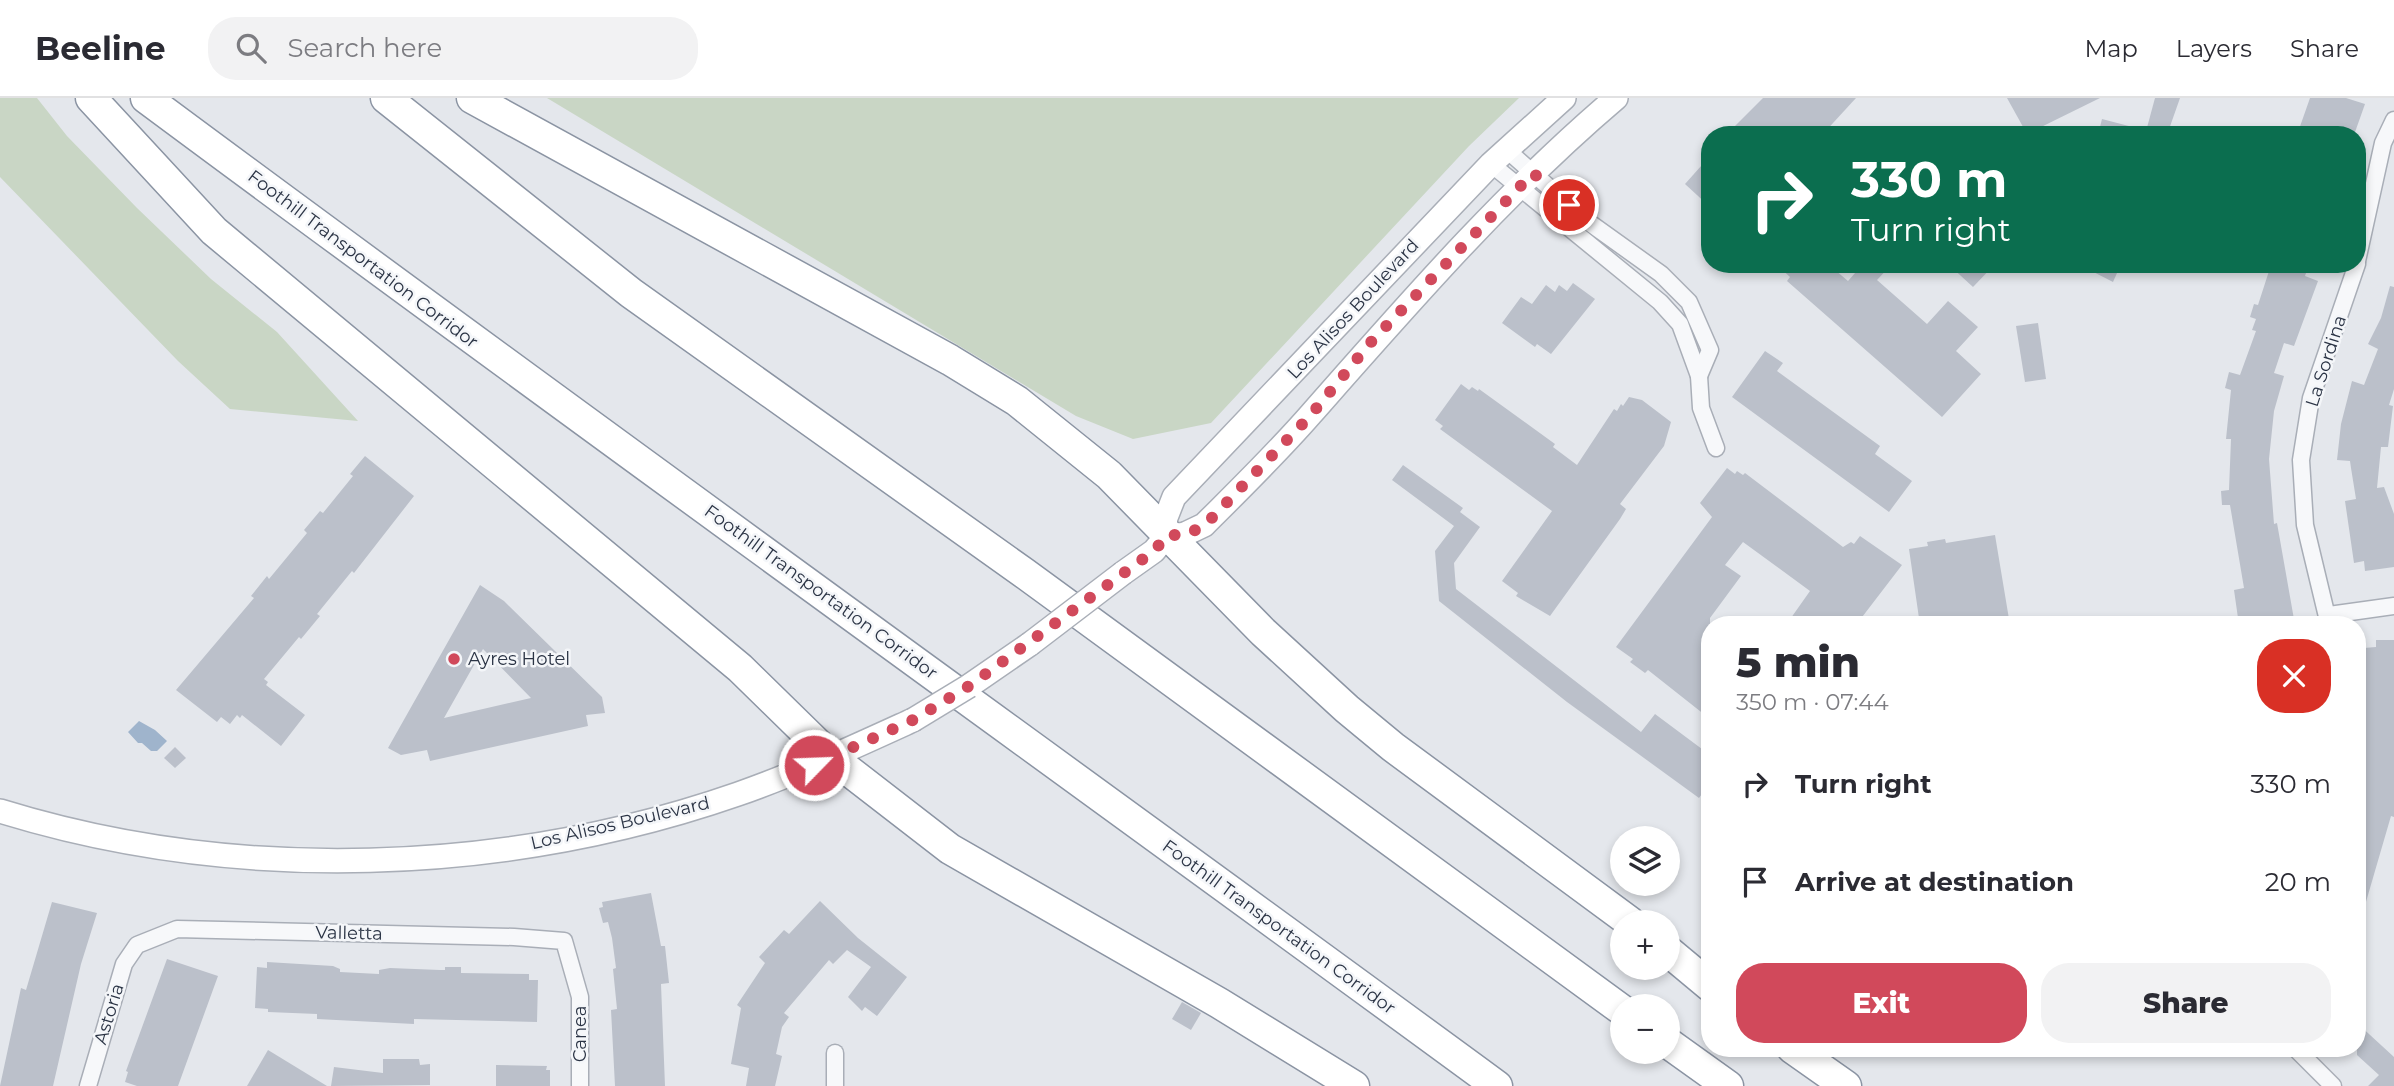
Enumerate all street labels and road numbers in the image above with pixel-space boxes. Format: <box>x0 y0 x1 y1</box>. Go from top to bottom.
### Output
street label: Foothill Transportation Corridor <box>243 165 483 353</box>
street label: Los Alisos Boulevard <box>1283 235 1423 383</box>
street label: La Sordina <box>2301 312 2351 410</box>
street label: Foothill Transportation Corridor <box>700 500 942 684</box>
street label: Los Alisos Boulevard <box>528 792 712 854</box>
street label: Foothill Transportation Corridor <box>1158 835 1400 1019</box>
street label: Valletta <box>315 921 383 945</box>
street label: Astoria <box>89 981 129 1047</box>
street label: Canea <box>569 1006 591 1062</box>

